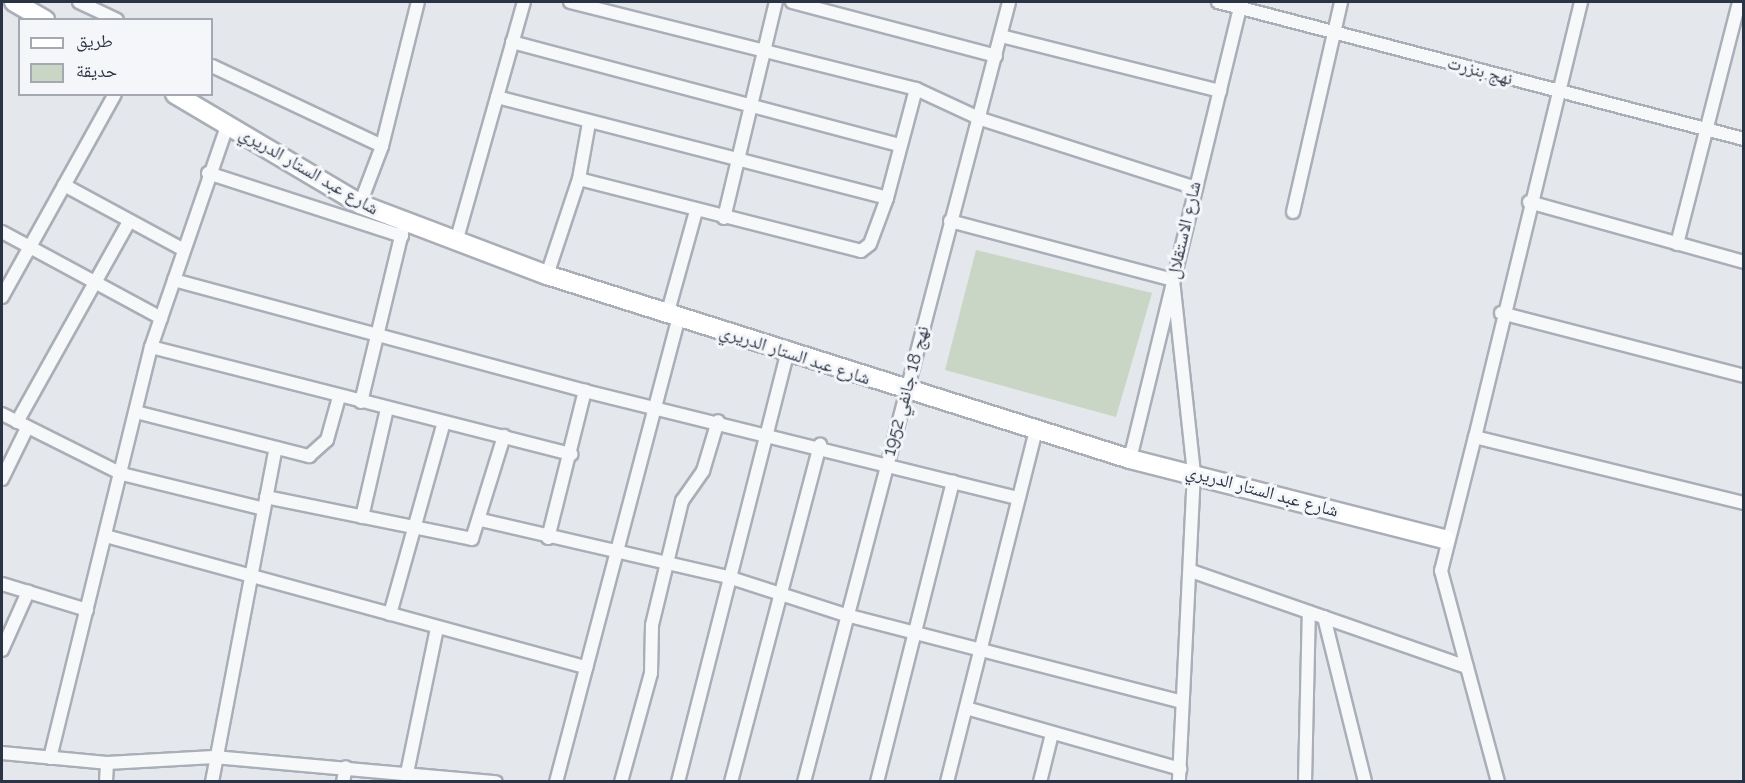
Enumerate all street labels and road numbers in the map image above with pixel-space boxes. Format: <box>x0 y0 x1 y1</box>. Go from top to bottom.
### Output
street label: نهج بنزرت <box>1445 52 1515 90</box>
street label: شارع عبد الستار الدريري <box>236 122 382 220</box>
street label: شارع الاستقلال <box>1162 179 1206 281</box>
street label: شارع عبد الستار الدريري <box>717 320 873 390</box>
street label: نهج 18 جانفي 1952 <box>878 324 934 458</box>
street label: شارع عبد الستار الدريري <box>1183 460 1341 522</box>

